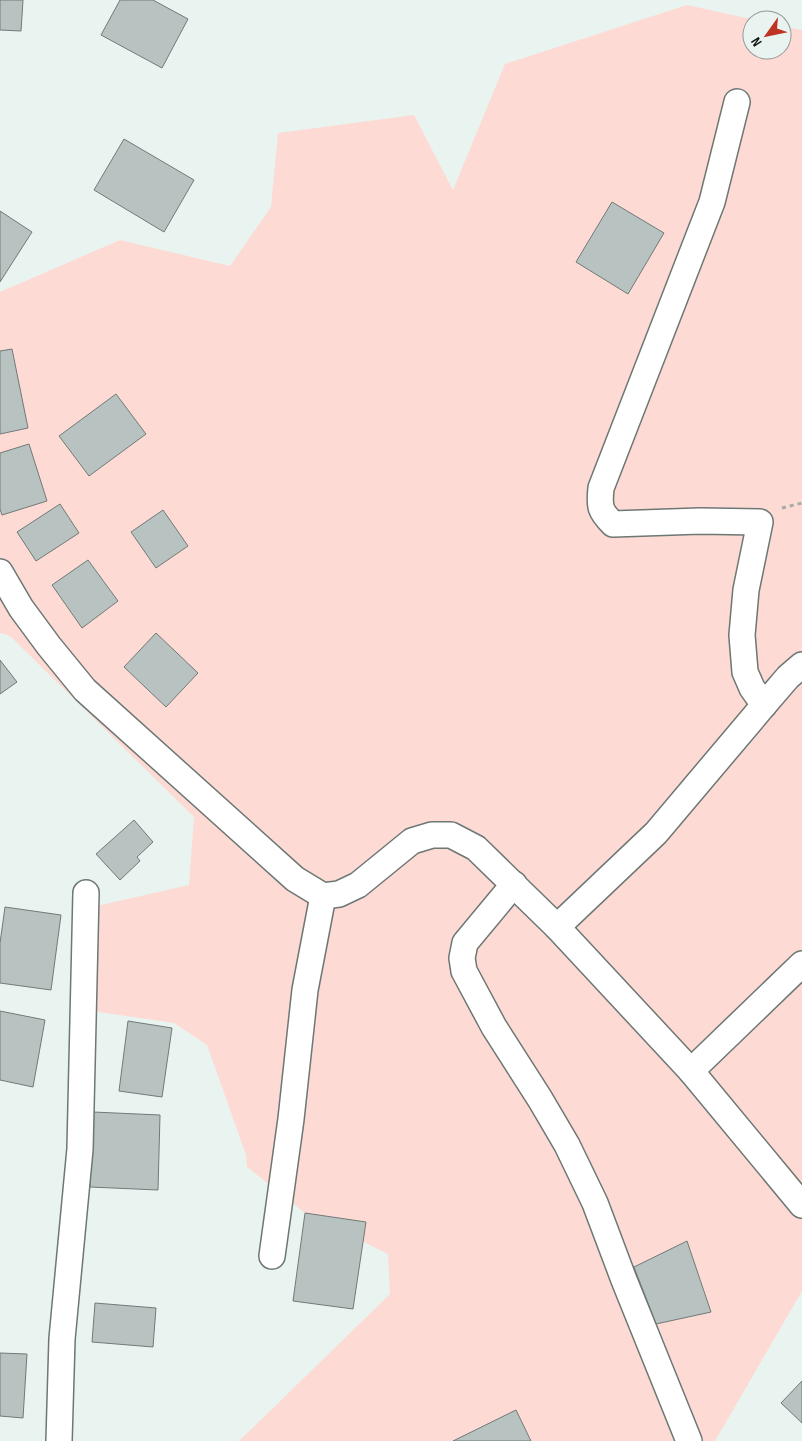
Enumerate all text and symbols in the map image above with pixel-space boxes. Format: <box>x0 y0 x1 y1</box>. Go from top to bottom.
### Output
north arrow <box>742 10 792 60</box>
text: N <box>747 34 766 50</box>

